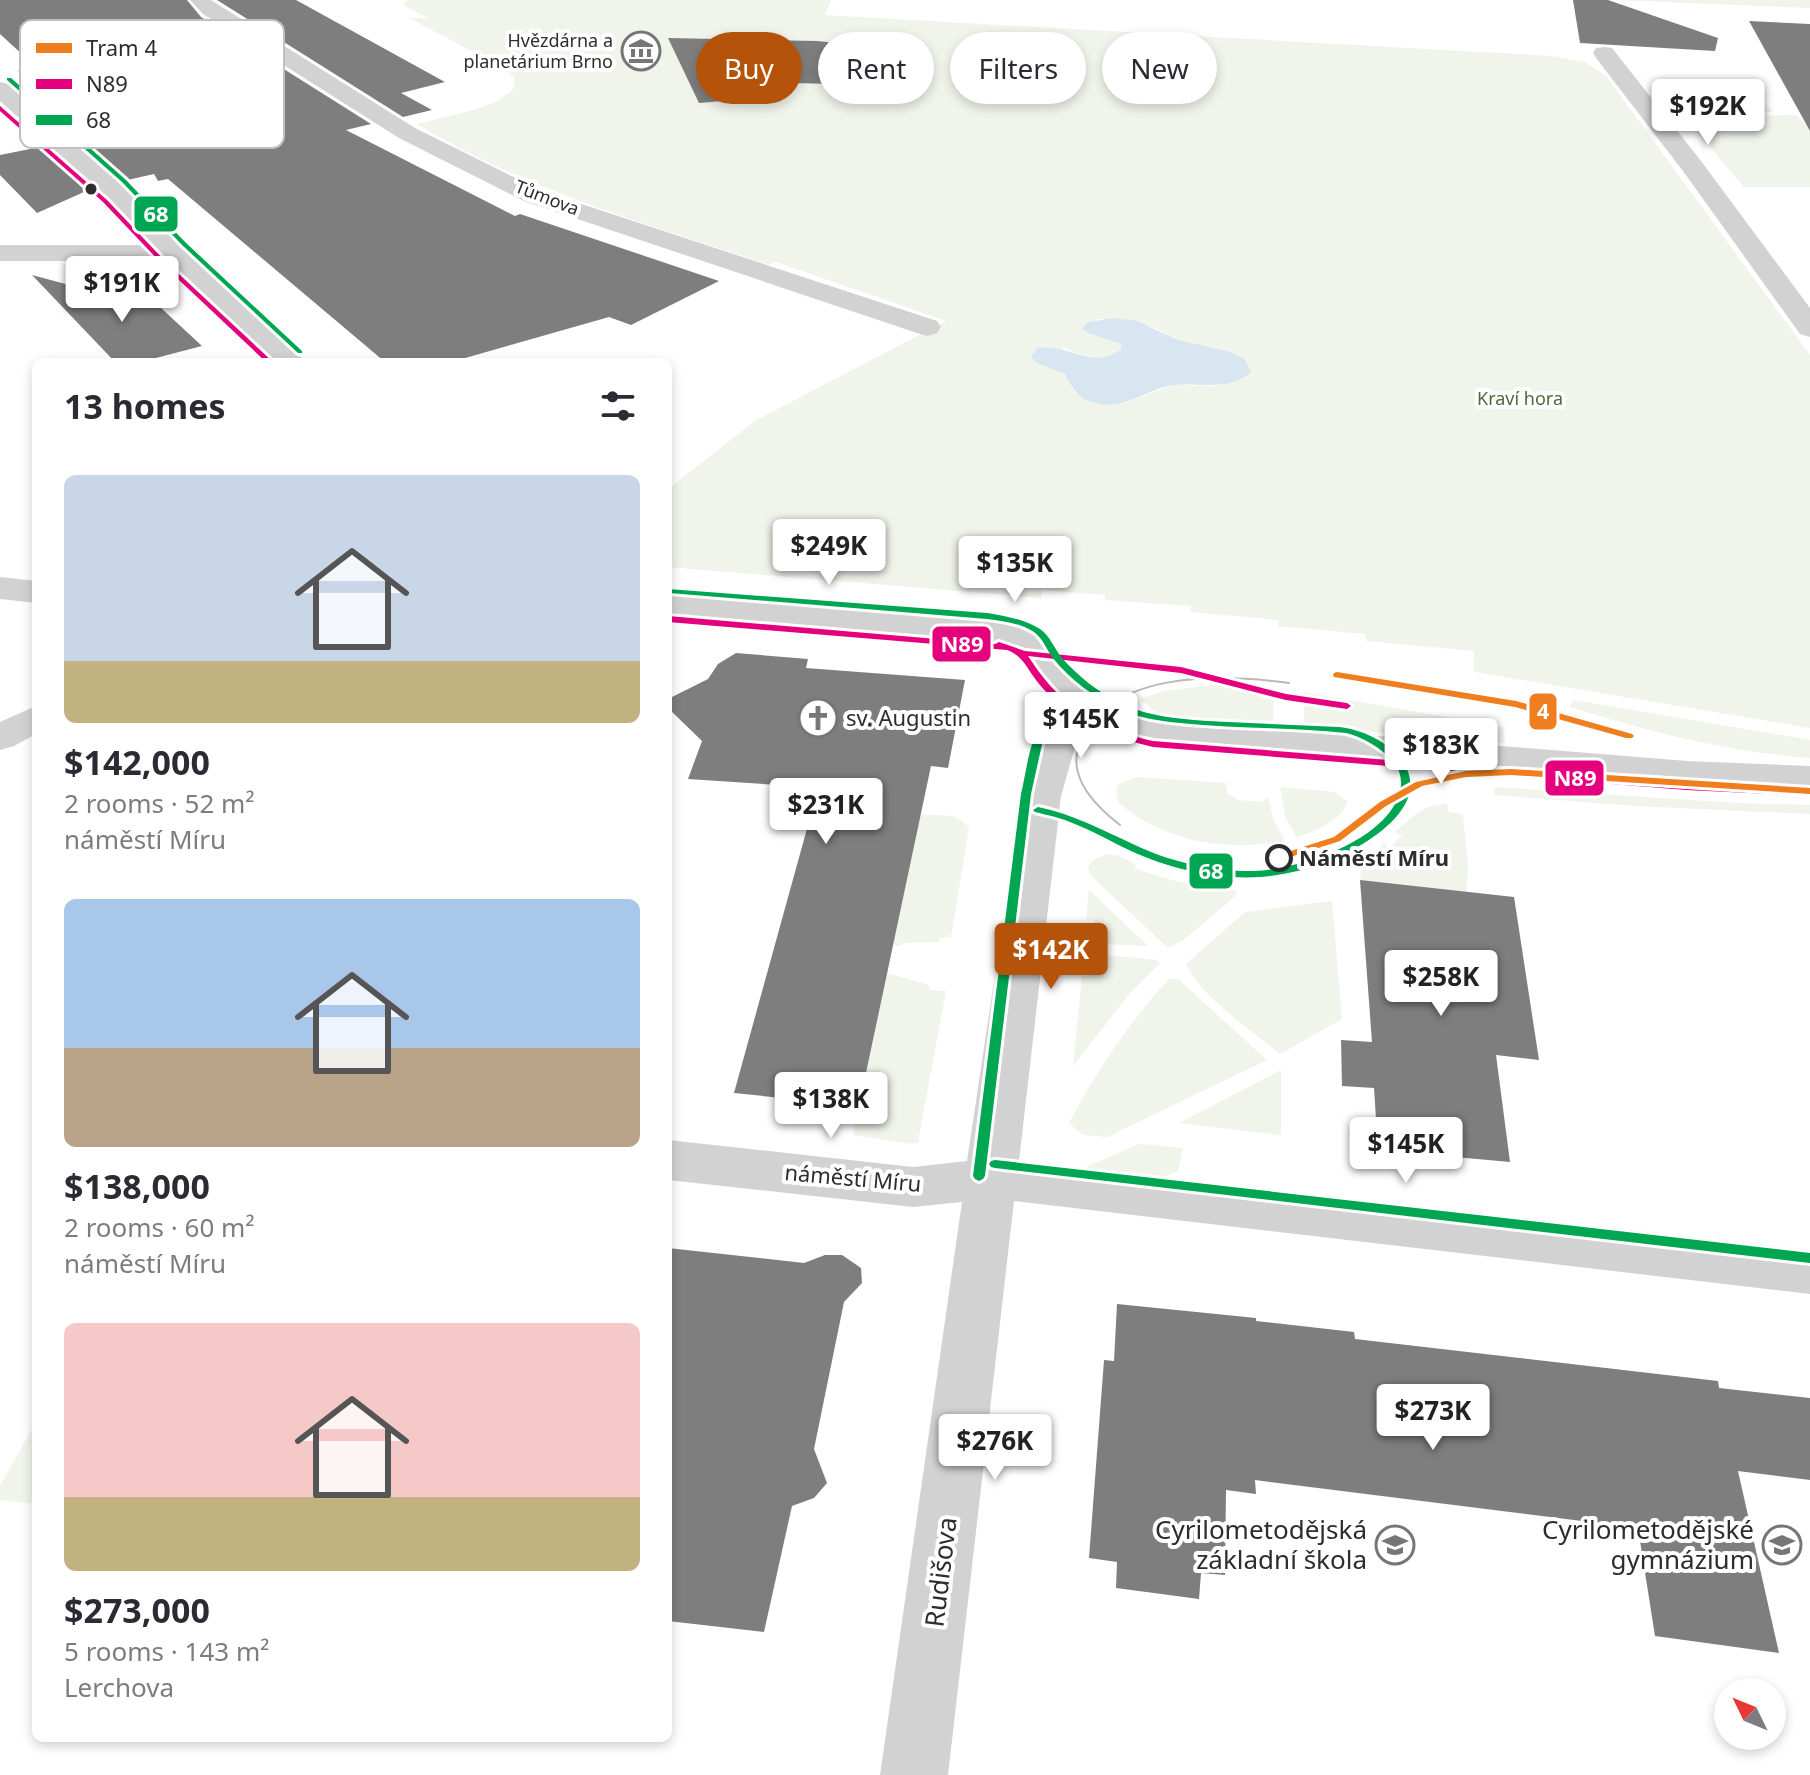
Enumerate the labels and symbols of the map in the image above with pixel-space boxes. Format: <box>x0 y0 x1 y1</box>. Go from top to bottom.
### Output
legend <box>20 20 284 148</box>
place label: Hvězdárna a planetárium Brno <box>463 28 613 73</box>
museum icon: Hvězdárna a planetárium Brno <box>620 30 662 72</box>
text: Tram 4 <box>86 32 157 62</box>
text: N89 <box>86 68 128 98</box>
pin: $192K <box>1652 79 1764 147</box>
text: 68 <box>86 104 111 134</box>
street label: Tůmova <box>512 174 583 220</box>
unlabelled marker <box>83 181 99 197</box>
line badge: 68 <box>133 195 179 233</box>
text: 68 <box>143 198 169 228</box>
pin: $191K <box>66 256 178 324</box>
park label: Kraví hora <box>1477 386 1563 410</box>
pin: $249K <box>773 519 885 587</box>
pin: $135K <box>959 536 1071 604</box>
line badge: N89 <box>931 625 992 663</box>
text: N89 <box>940 628 984 658</box>
pin: $145K <box>1025 692 1137 760</box>
line badge: 4 <box>1528 692 1558 731</box>
text: 4 <box>1537 695 1550 725</box>
church icon: sv. Augustin <box>797 697 839 739</box>
place label: sv. Augustin <box>846 702 971 732</box>
pin: $183K <box>1385 718 1497 786</box>
line badge: N89 <box>1544 759 1605 797</box>
text: N89 <box>1553 762 1597 792</box>
pin: $231K <box>770 778 882 846</box>
place label: Náměstí Míru <box>1299 842 1449 872</box>
marker: Náměstí Míru <box>1266 845 1292 871</box>
line badge: 68 <box>1188 852 1234 890</box>
text: 68 <box>1198 855 1224 885</box>
pin: $142K <box>995 923 1107 991</box>
pin: $258K <box>1385 950 1497 1018</box>
pin: $138K <box>775 1072 887 1140</box>
pin: $145K <box>1350 1117 1462 1185</box>
street label: náměstí Míru <box>783 1156 923 1198</box>
pin: $273K <box>1377 1384 1489 1452</box>
pin: $276K <box>939 1414 1051 1482</box>
place label: Cyrilometodějská základní škola <box>1155 1511 1367 1577</box>
place label: Cyrilometodějské gymnázium <box>1542 1511 1754 1577</box>
street label: Rudišova <box>915 1515 965 1629</box>
school or university icon: Cyrilometodějská základní škola <box>1374 1524 1416 1566</box>
school or university icon: Cyrilometodějské gymnázium <box>1761 1524 1803 1566</box>
north arrow <box>1714 1678 1786 1750</box>

